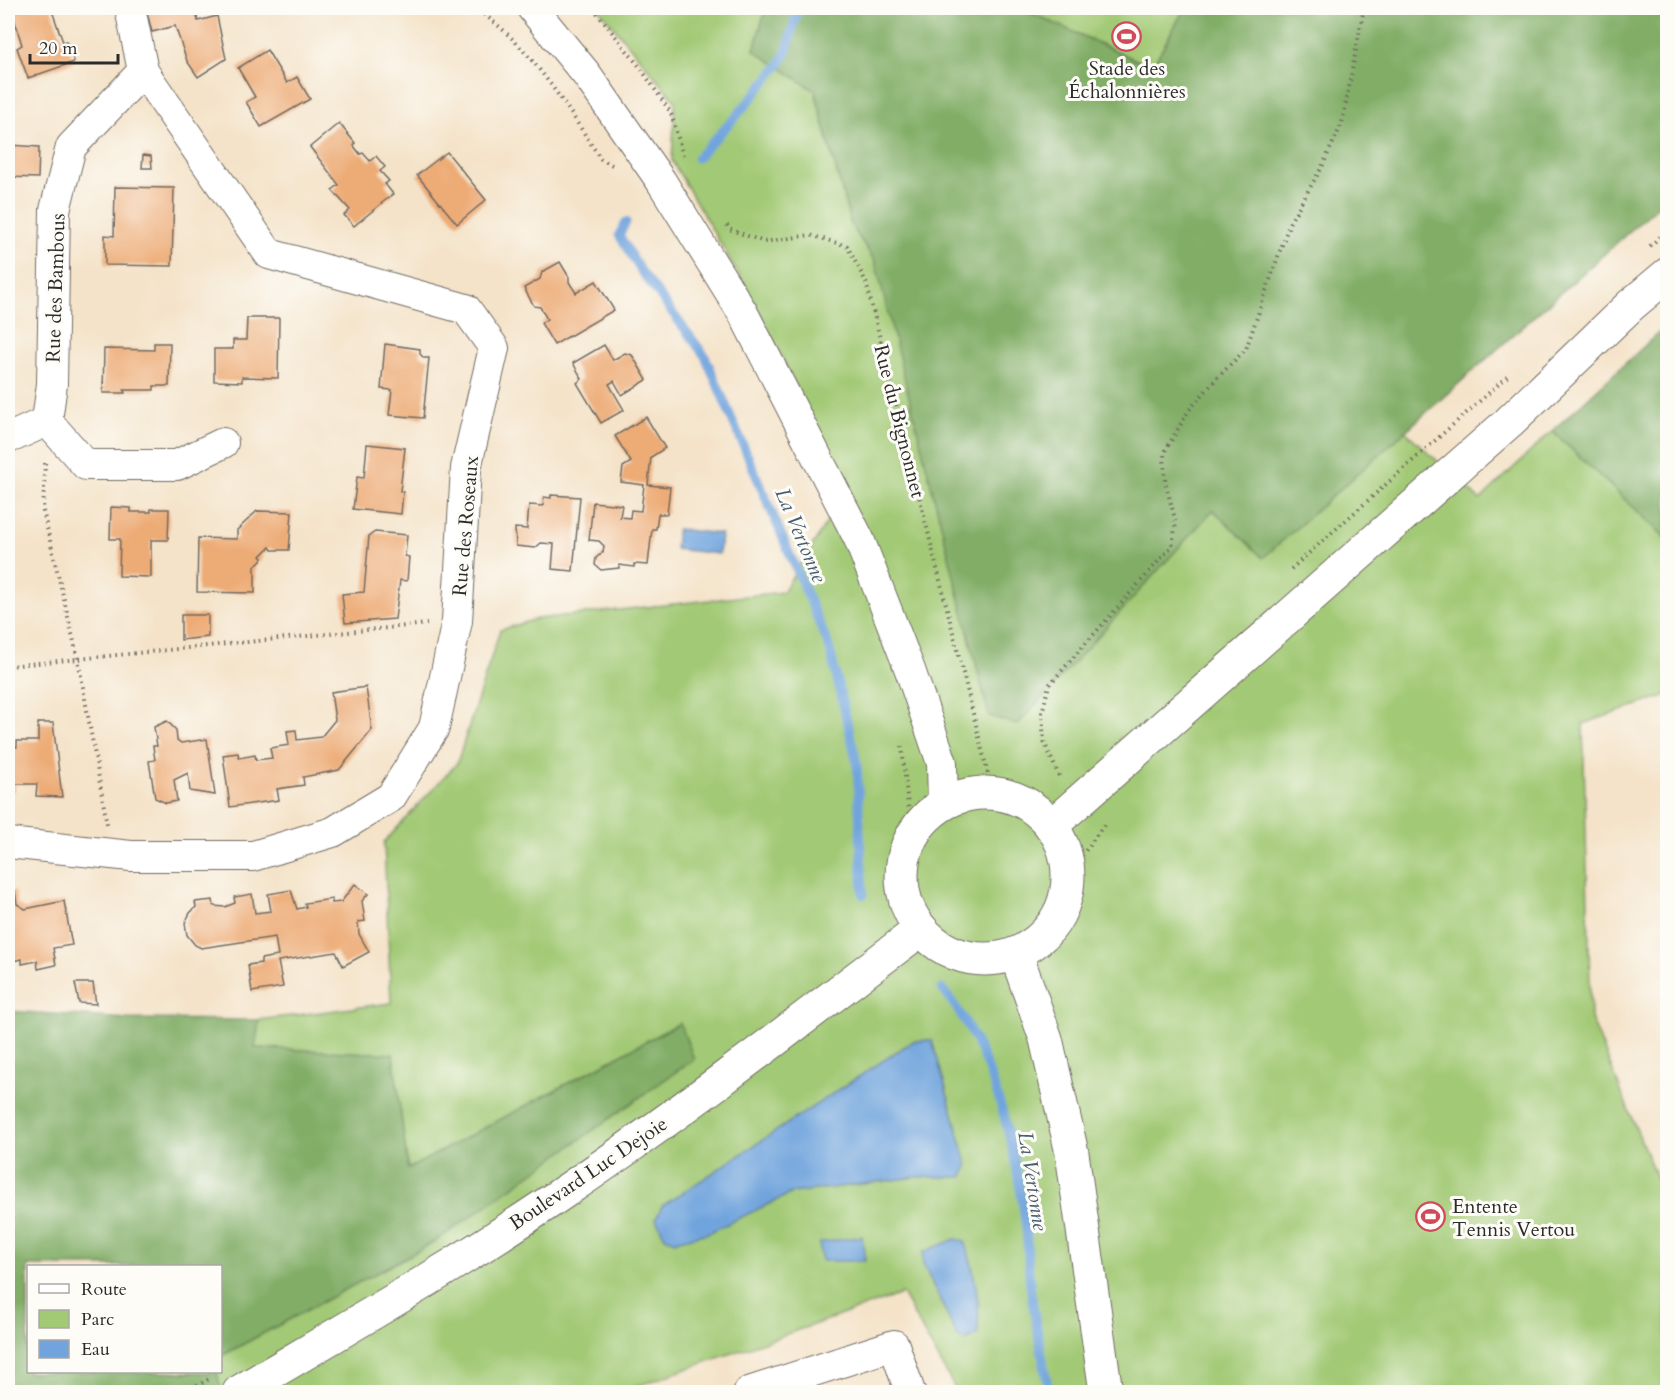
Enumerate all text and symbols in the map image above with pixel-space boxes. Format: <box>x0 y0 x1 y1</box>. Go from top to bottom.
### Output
sports icon: Stade des Échalonnières <box>1111 21 1143 53</box>
scale bar <box>30 27 118 65</box>
text: 20 m <box>39 36 78 61</box>
place label: Stade des Échalonnières <box>1068 55 1186 105</box>
street label: Rue des Bambous <box>39 213 72 363</box>
street label: Rue du Bignonnet <box>867 342 932 501</box>
street label: Rue des Roseaux <box>446 455 485 597</box>
water label: La Vertonne <box>768 483 834 588</box>
street label: Boulevard Luc Dejoie <box>504 1110 673 1237</box>
water label: La Vertonne <box>1010 1129 1055 1234</box>
place label: Entente Tennis Vertou <box>1452 1193 1575 1243</box>
sports icon: Entente Tennis Vertou <box>1415 1201 1447 1233</box>
legend <box>27 1265 222 1373</box>
text: Route <box>81 1277 127 1302</box>
text: Parc <box>81 1307 114 1332</box>
text: Eau <box>81 1337 110 1362</box>

